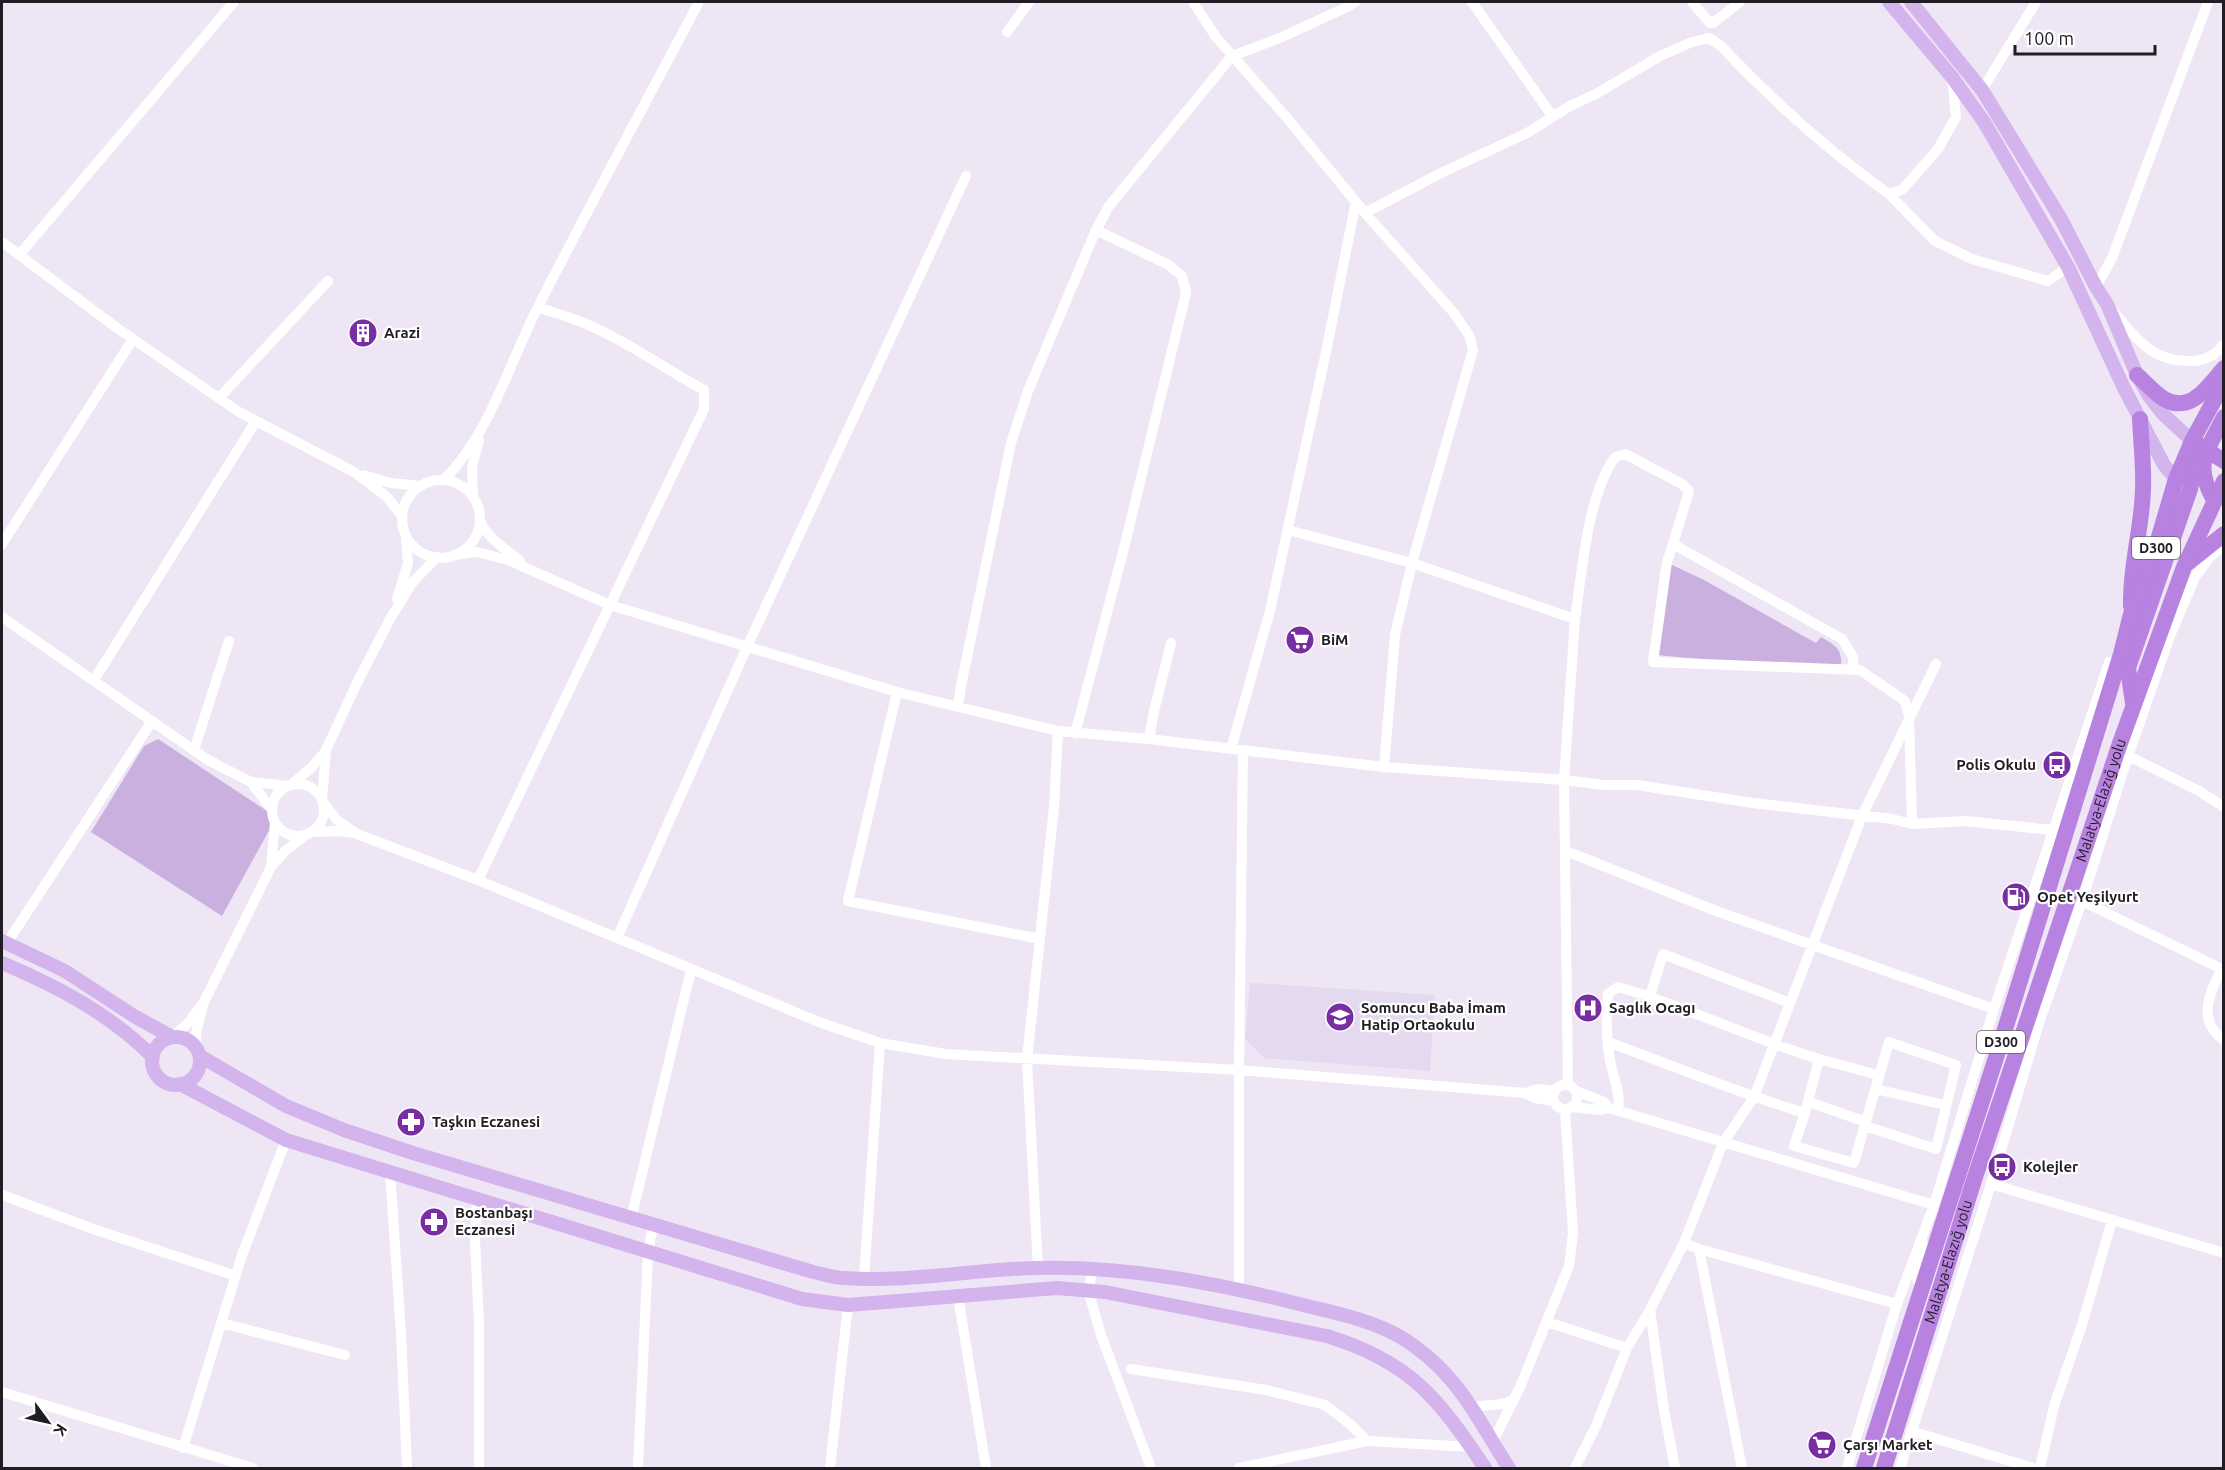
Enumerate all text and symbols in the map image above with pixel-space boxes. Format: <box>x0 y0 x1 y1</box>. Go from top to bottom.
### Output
scale bar <box>2015 18 2154 56</box>
text: 100 m <box>2024 28 2074 48</box>
building icon: Arazi <box>347 317 379 349</box>
place label: Arazi <box>384 324 420 341</box>
road number: D300 <box>2132 537 2180 559</box>
supermarket icon: BiM <box>1284 624 1316 656</box>
place label: BiM <box>1321 631 1348 648</box>
street label: Malatya-Elazığ yolu <box>2072 736 2129 864</box>
bus stop icon: Polis Okulu <box>2041 749 2073 781</box>
place label: Polis Okulu <box>1956 756 2036 773</box>
fuel station icon: Opet Yeşilyurt <box>2000 881 2032 913</box>
place label: Opet Yeşilyurt <box>2037 888 2139 906</box>
hospital icon: Saglık Ocagı <box>1572 992 1604 1024</box>
place label: Somuncu Baba İmam Hatip Ortaokulu <box>1361 999 1506 1033</box>
place label: Saglık Ocagı <box>1609 999 1695 1016</box>
school or university icon: Somuncu Baba İmam Hatip Ortaokulu <box>1324 1001 1356 1033</box>
road number: D300 <box>1977 1031 2025 1053</box>
pharmacy icon: Taşkın Eczanesi <box>395 1106 427 1138</box>
place label: Taşkın Eczanesi <box>432 1113 540 1131</box>
bus stop icon: Kolejler <box>1986 1151 2018 1183</box>
place label: Kolejler <box>2023 1158 2079 1175</box>
street label: Malatya-Elazığ yolu <box>1921 1198 1975 1326</box>
place label: Bostanbaşı Eczanesi <box>455 1204 533 1238</box>
pharmacy icon: Bostanbaşı Eczanesi <box>418 1206 450 1238</box>
north arrow <box>18 1392 78 1452</box>
text: K <box>50 1421 71 1440</box>
supermarket icon: Çarşı Market <box>1806 1429 1838 1461</box>
place label: Çarşı Market <box>1843 1436 1933 1454</box>

